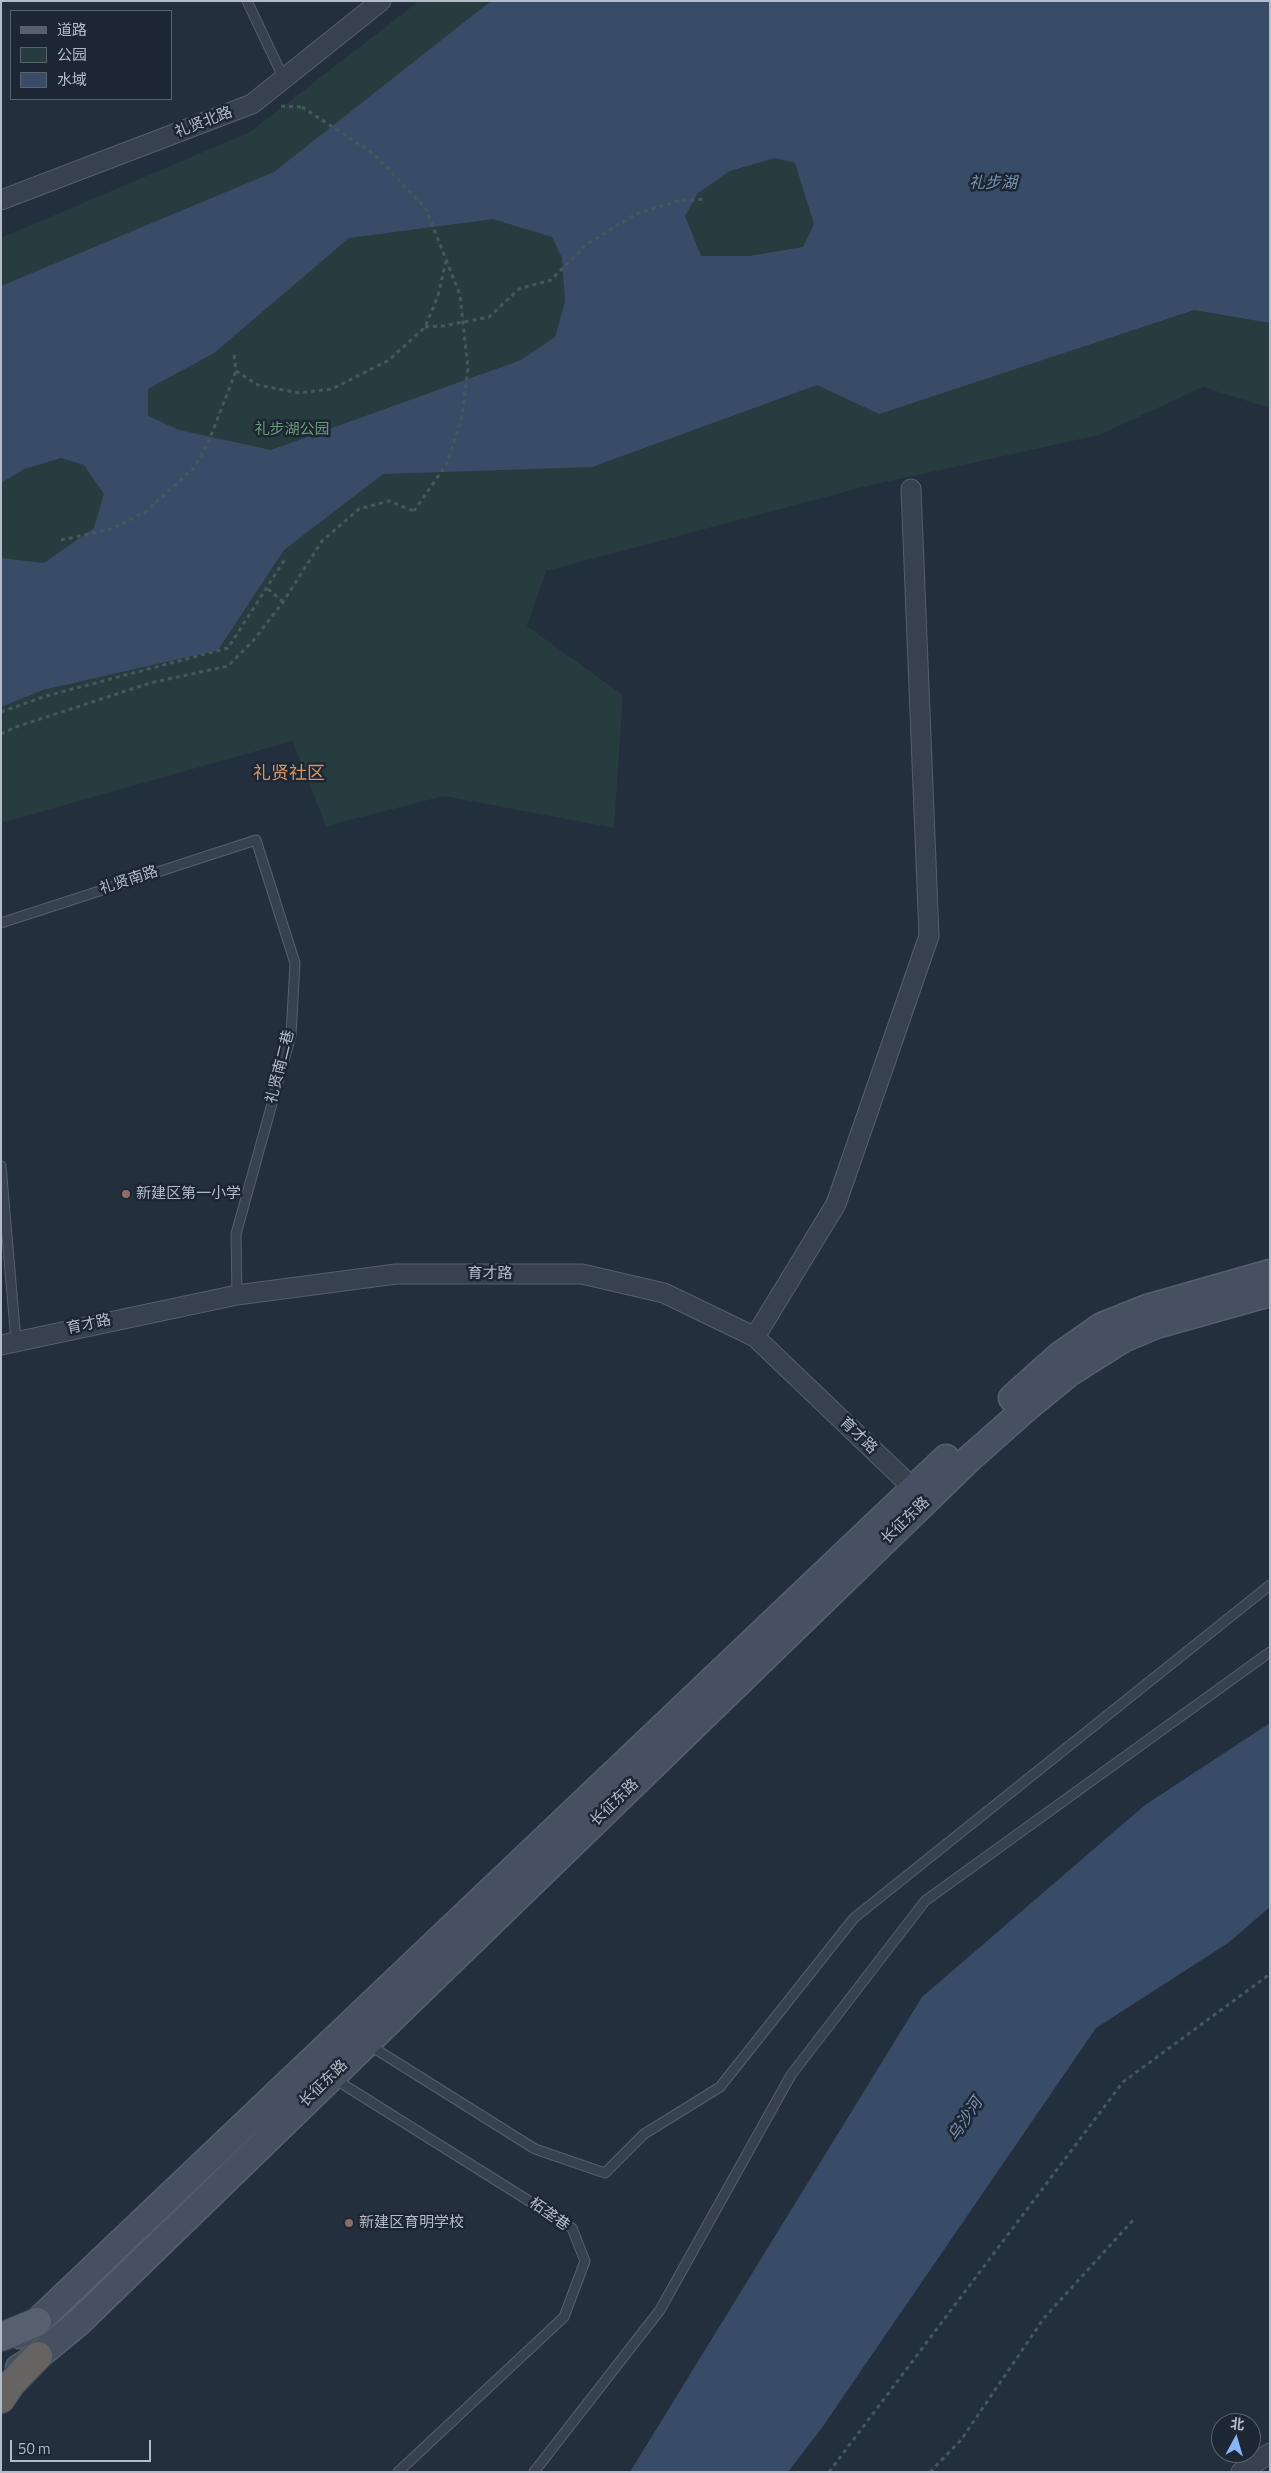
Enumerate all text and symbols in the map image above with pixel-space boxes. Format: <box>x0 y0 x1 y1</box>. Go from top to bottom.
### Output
legend <box>10 10 172 100</box>
text: 道路 <box>57 18 87 41</box>
text: 公园 <box>57 43 87 66</box>
text: 水域 <box>57 68 87 91</box>
street label: 礼贤北路 <box>173 104 235 142</box>
water label: 礼步湖 <box>969 174 1017 194</box>
park label: 礼步湖公园 <box>255 421 329 439</box>
district label: 礼贤社区 <box>253 764 325 786</box>
street label: 礼贤南路 <box>98 863 160 899</box>
street label: 礼贤南二巷 <box>263 1028 299 1106</box>
place label: 新建区第一小学 <box>136 1185 241 1203</box>
marker: 新建区第一小学 <box>120 1188 132 1200</box>
street label: 育才路 <box>468 1265 512 1283</box>
street label: 育才路 <box>65 1312 113 1338</box>
street label: 育才路 <box>836 1414 880 1458</box>
street label: 长征东路 <box>878 1494 934 1548</box>
street label: 长征东路 <box>587 1776 643 1830</box>
street label: 长征东路 <box>296 2057 352 2111</box>
water label: 乌沙河 <box>945 2095 987 2145</box>
street label: 柘垄巷 <box>525 2195 573 2235</box>
place label: 新建区育明学校 <box>359 2214 464 2232</box>
marker: 新建区育明学校 <box>343 2217 355 2229</box>
text: 北 <box>1229 2412 1246 2435</box>
north arrow <box>1211 2413 1261 2463</box>
scale bar <box>12 2430 154 2462</box>
text: 50 m <box>18 2437 51 2460</box>

